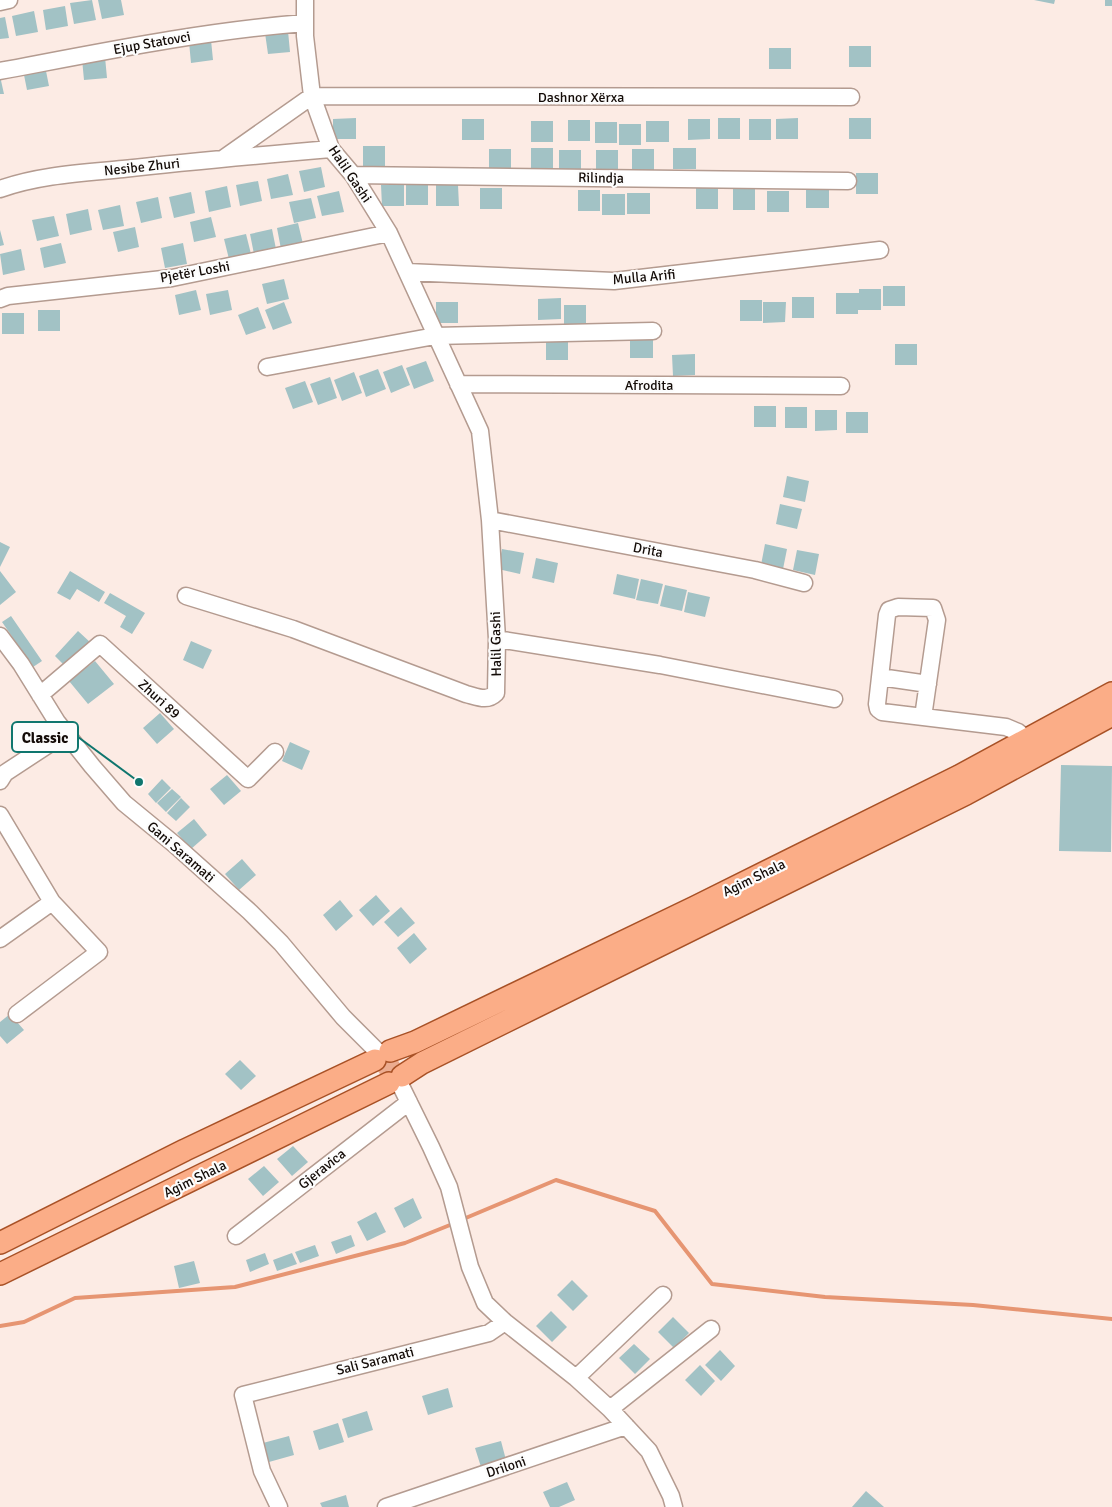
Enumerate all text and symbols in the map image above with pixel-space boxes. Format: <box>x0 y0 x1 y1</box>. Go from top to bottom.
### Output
street label: Ejup Statovci <box>112 28 192 58</box>
street label: Dashnor Xërxa <box>538 89 624 106</box>
street label: Halil Gashi <box>325 142 375 206</box>
street label: Nesibe Zhuri <box>103 155 181 179</box>
street label: Rilindja <box>578 169 624 187</box>
street label: Pjetër Loshi <box>159 257 231 287</box>
street label: Mulla Arifi <box>612 266 676 288</box>
street label: Afrodita <box>625 377 673 394</box>
street label: Drita <box>632 539 664 561</box>
street label: Halil Gashi <box>487 611 505 677</box>
street label: Zhuri 89 <box>135 676 183 722</box>
callout: Classic <box>12 722 78 752</box>
text: Classic <box>22 729 68 747</box>
street label: Gani Saramati <box>144 818 218 886</box>
street label: Agim Shala <box>720 856 788 900</box>
street label: Gjeravica <box>295 1145 349 1193</box>
street label: Agim Shala <box>161 1157 229 1201</box>
street label: Sali Saramati <box>334 1343 416 1379</box>
street label: Driloni <box>484 1453 528 1481</box>

